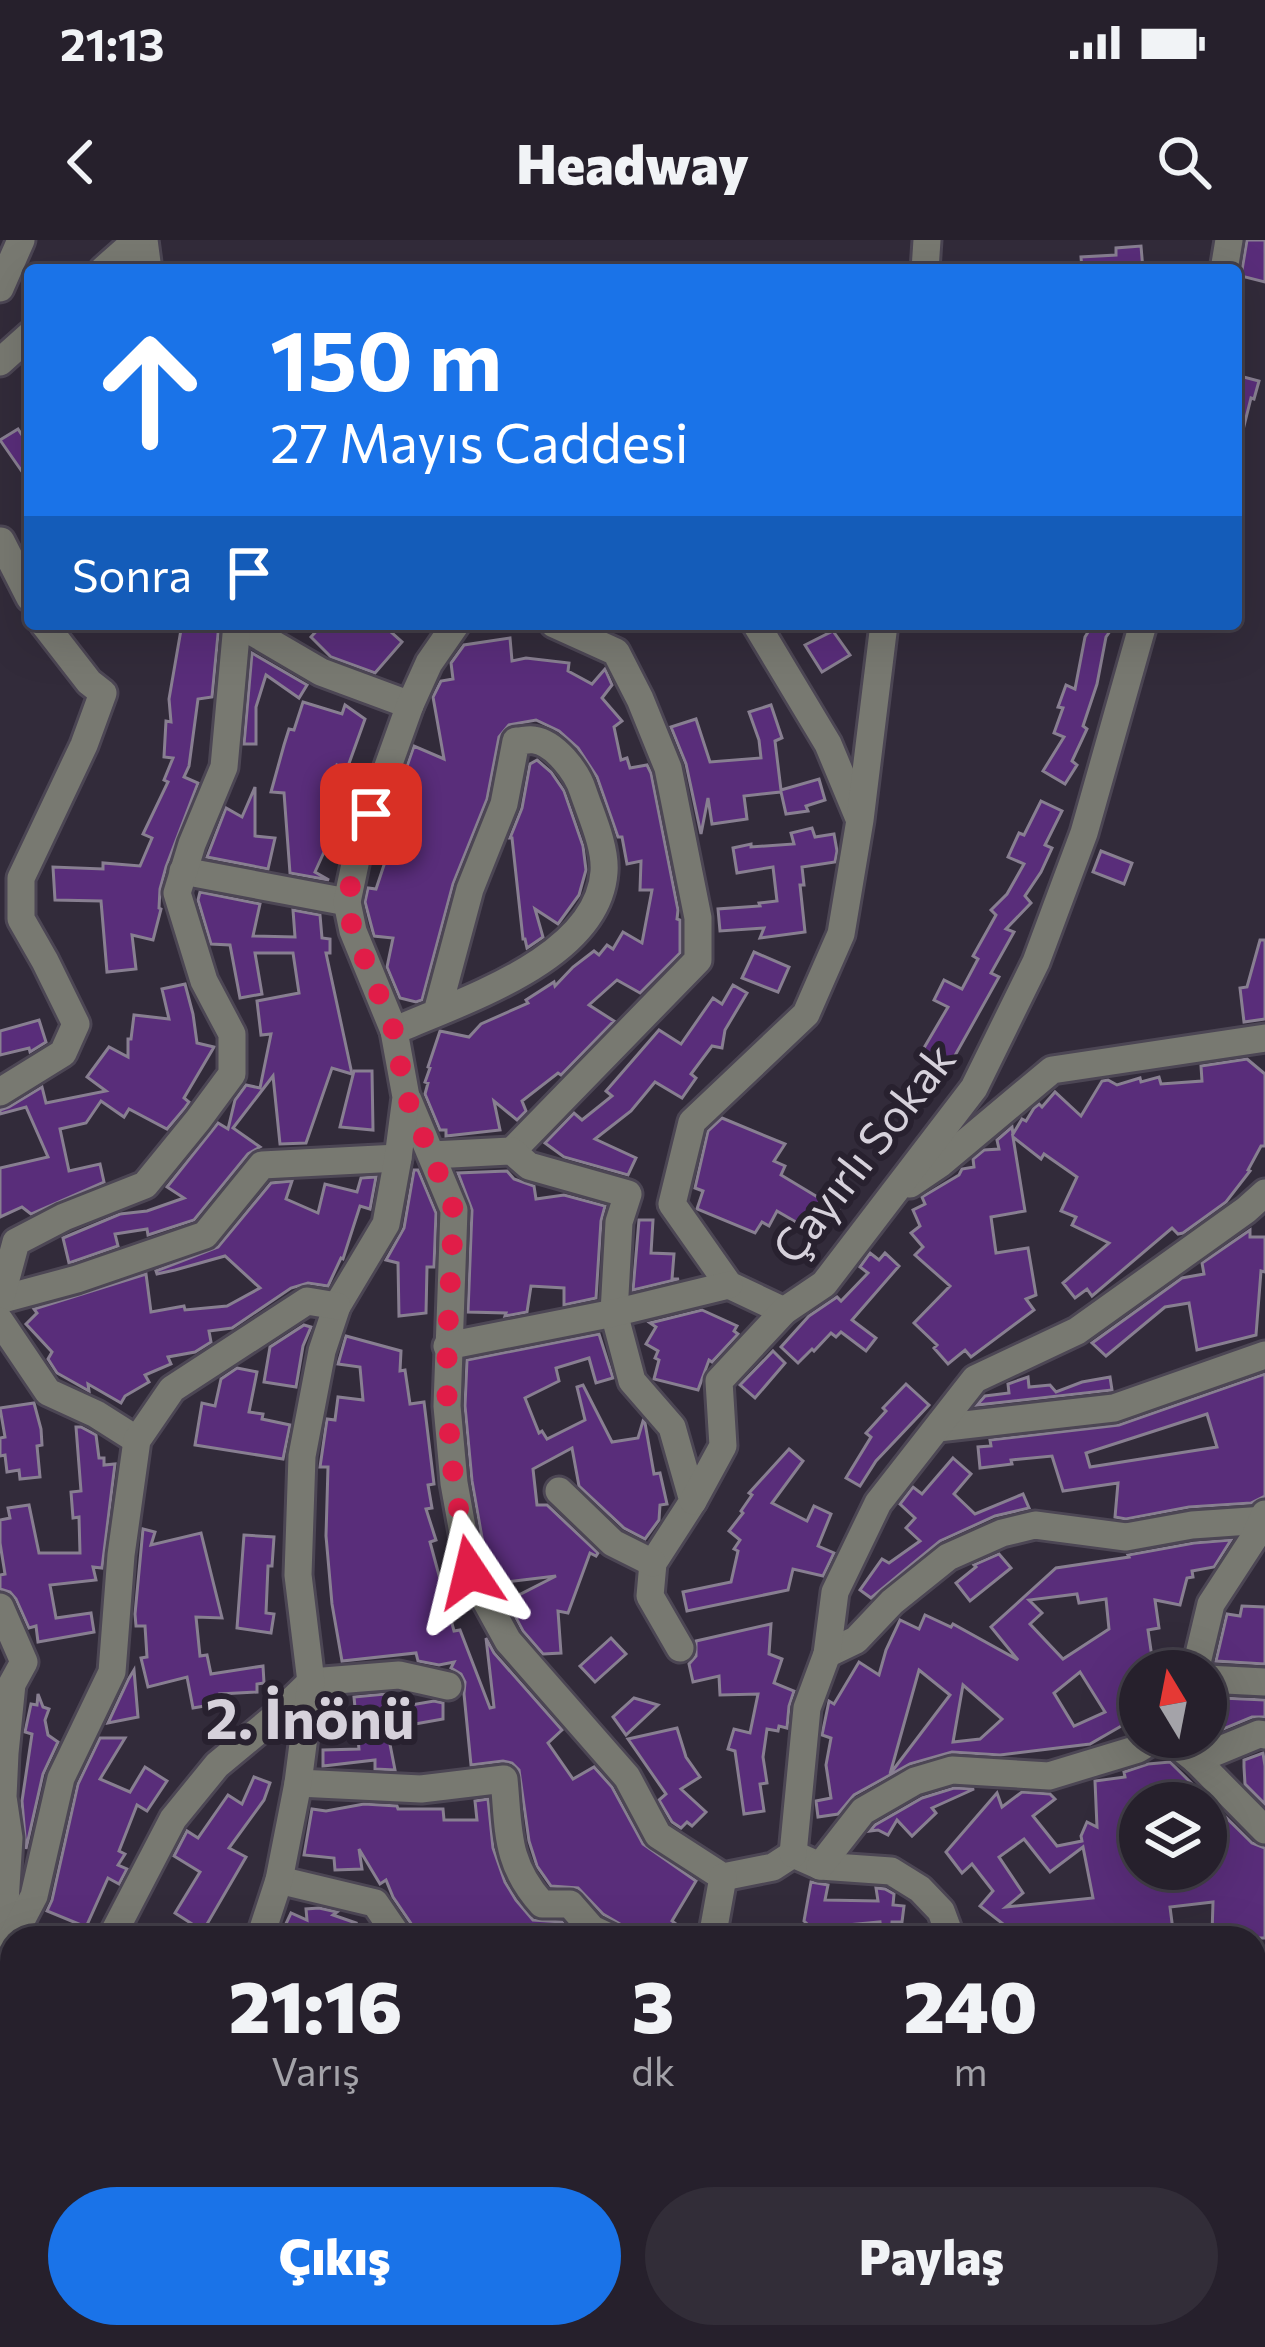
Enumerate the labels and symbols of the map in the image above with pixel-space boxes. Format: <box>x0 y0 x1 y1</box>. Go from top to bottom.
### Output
pin <box>320 763 422 865</box>
street label: Çayırlı Sokak <box>759 1031 966 1274</box>
position arrow <box>407 1509 533 1635</box>
north arrow <box>1119 1650 1227 1758</box>
district label: 2. İnönü <box>206 1681 414 1751</box>

